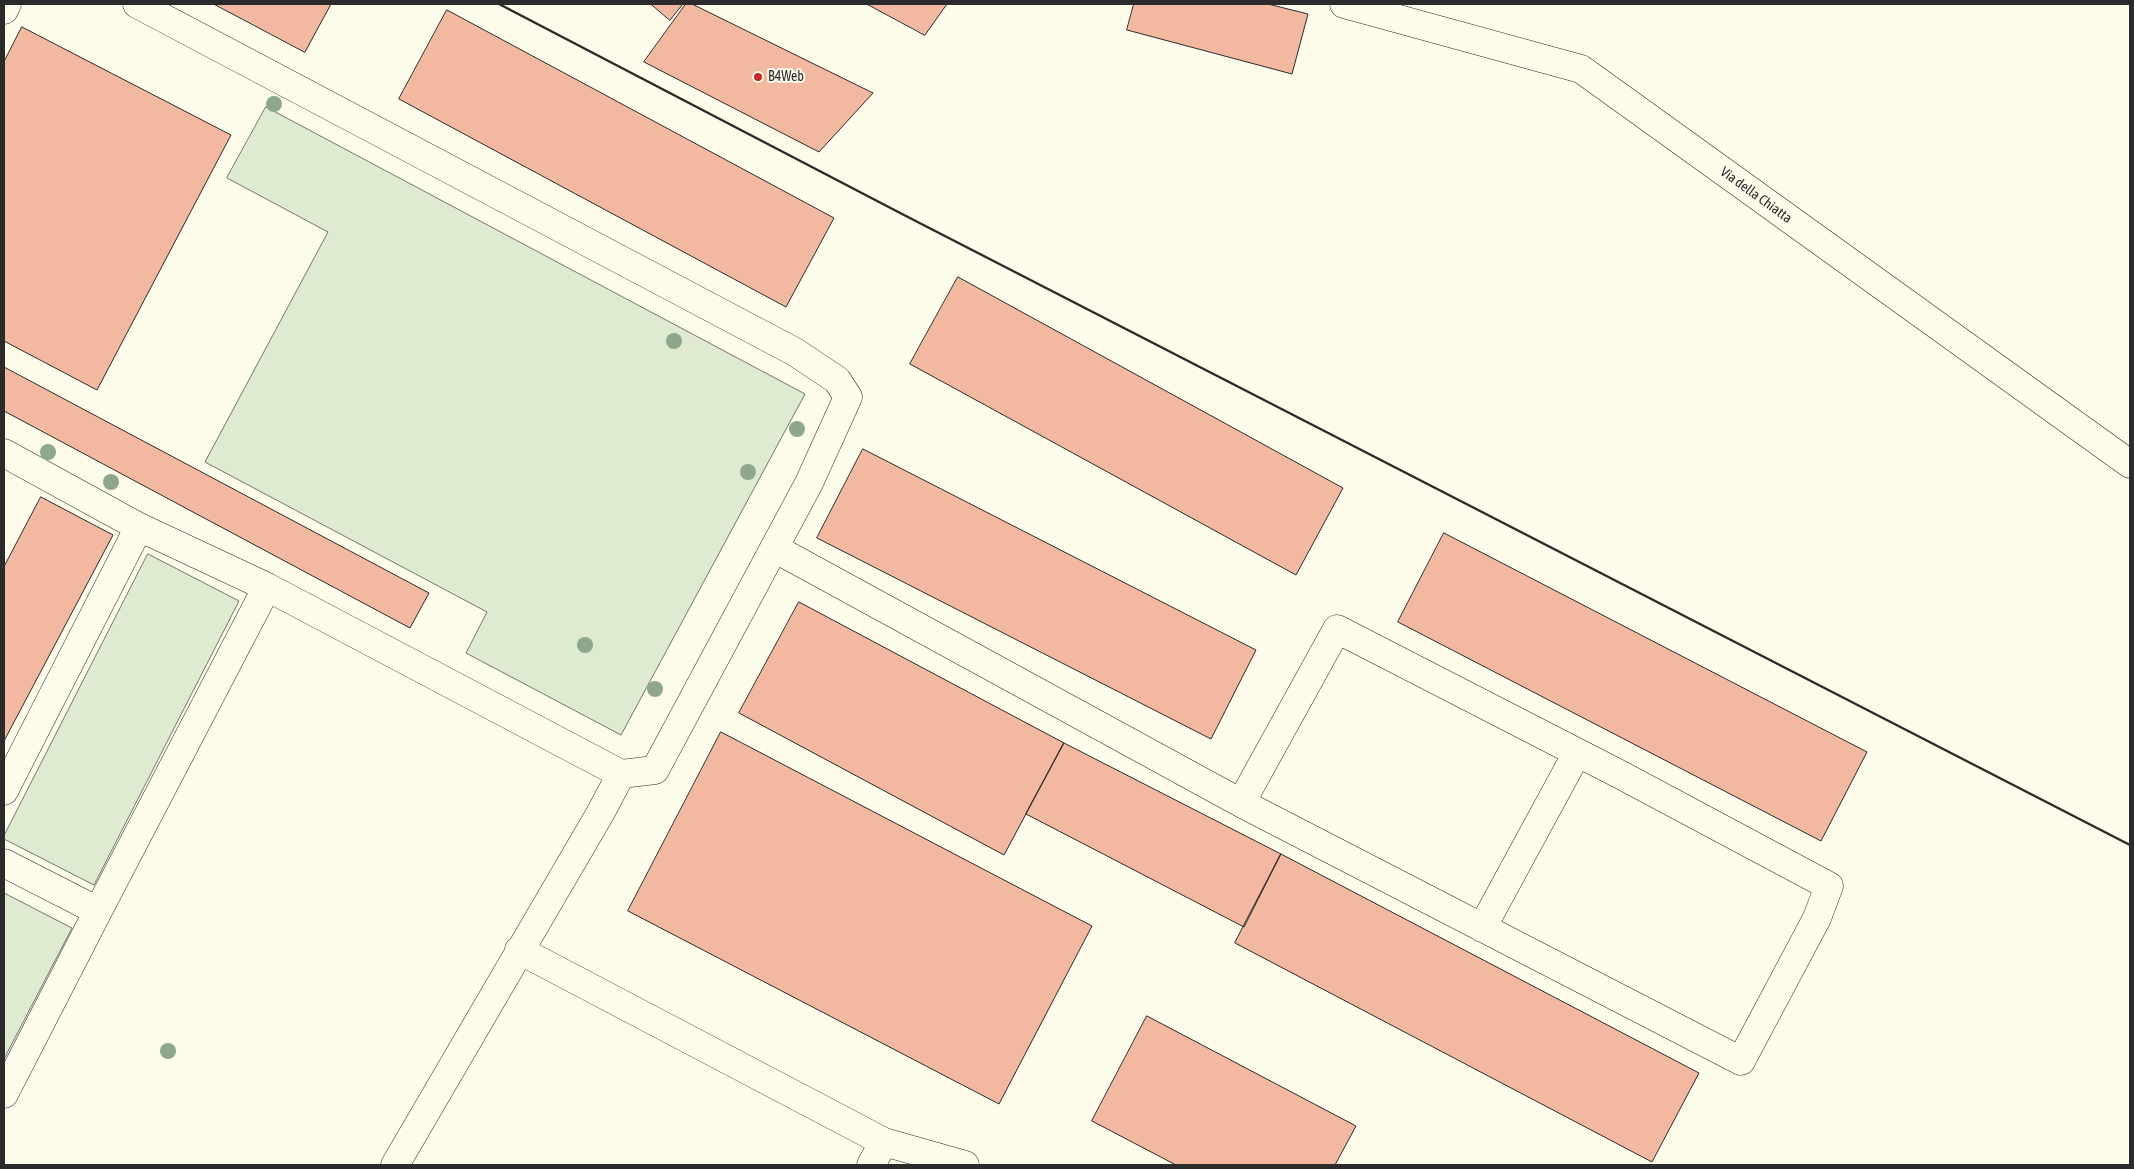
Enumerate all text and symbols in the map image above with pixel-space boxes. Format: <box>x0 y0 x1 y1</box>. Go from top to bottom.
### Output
place label: B4Web <box>768 69 804 85</box>
marker: B4Web <box>752 71 764 83</box>
street label: Via della Chiatta <box>1717 163 1795 227</box>

